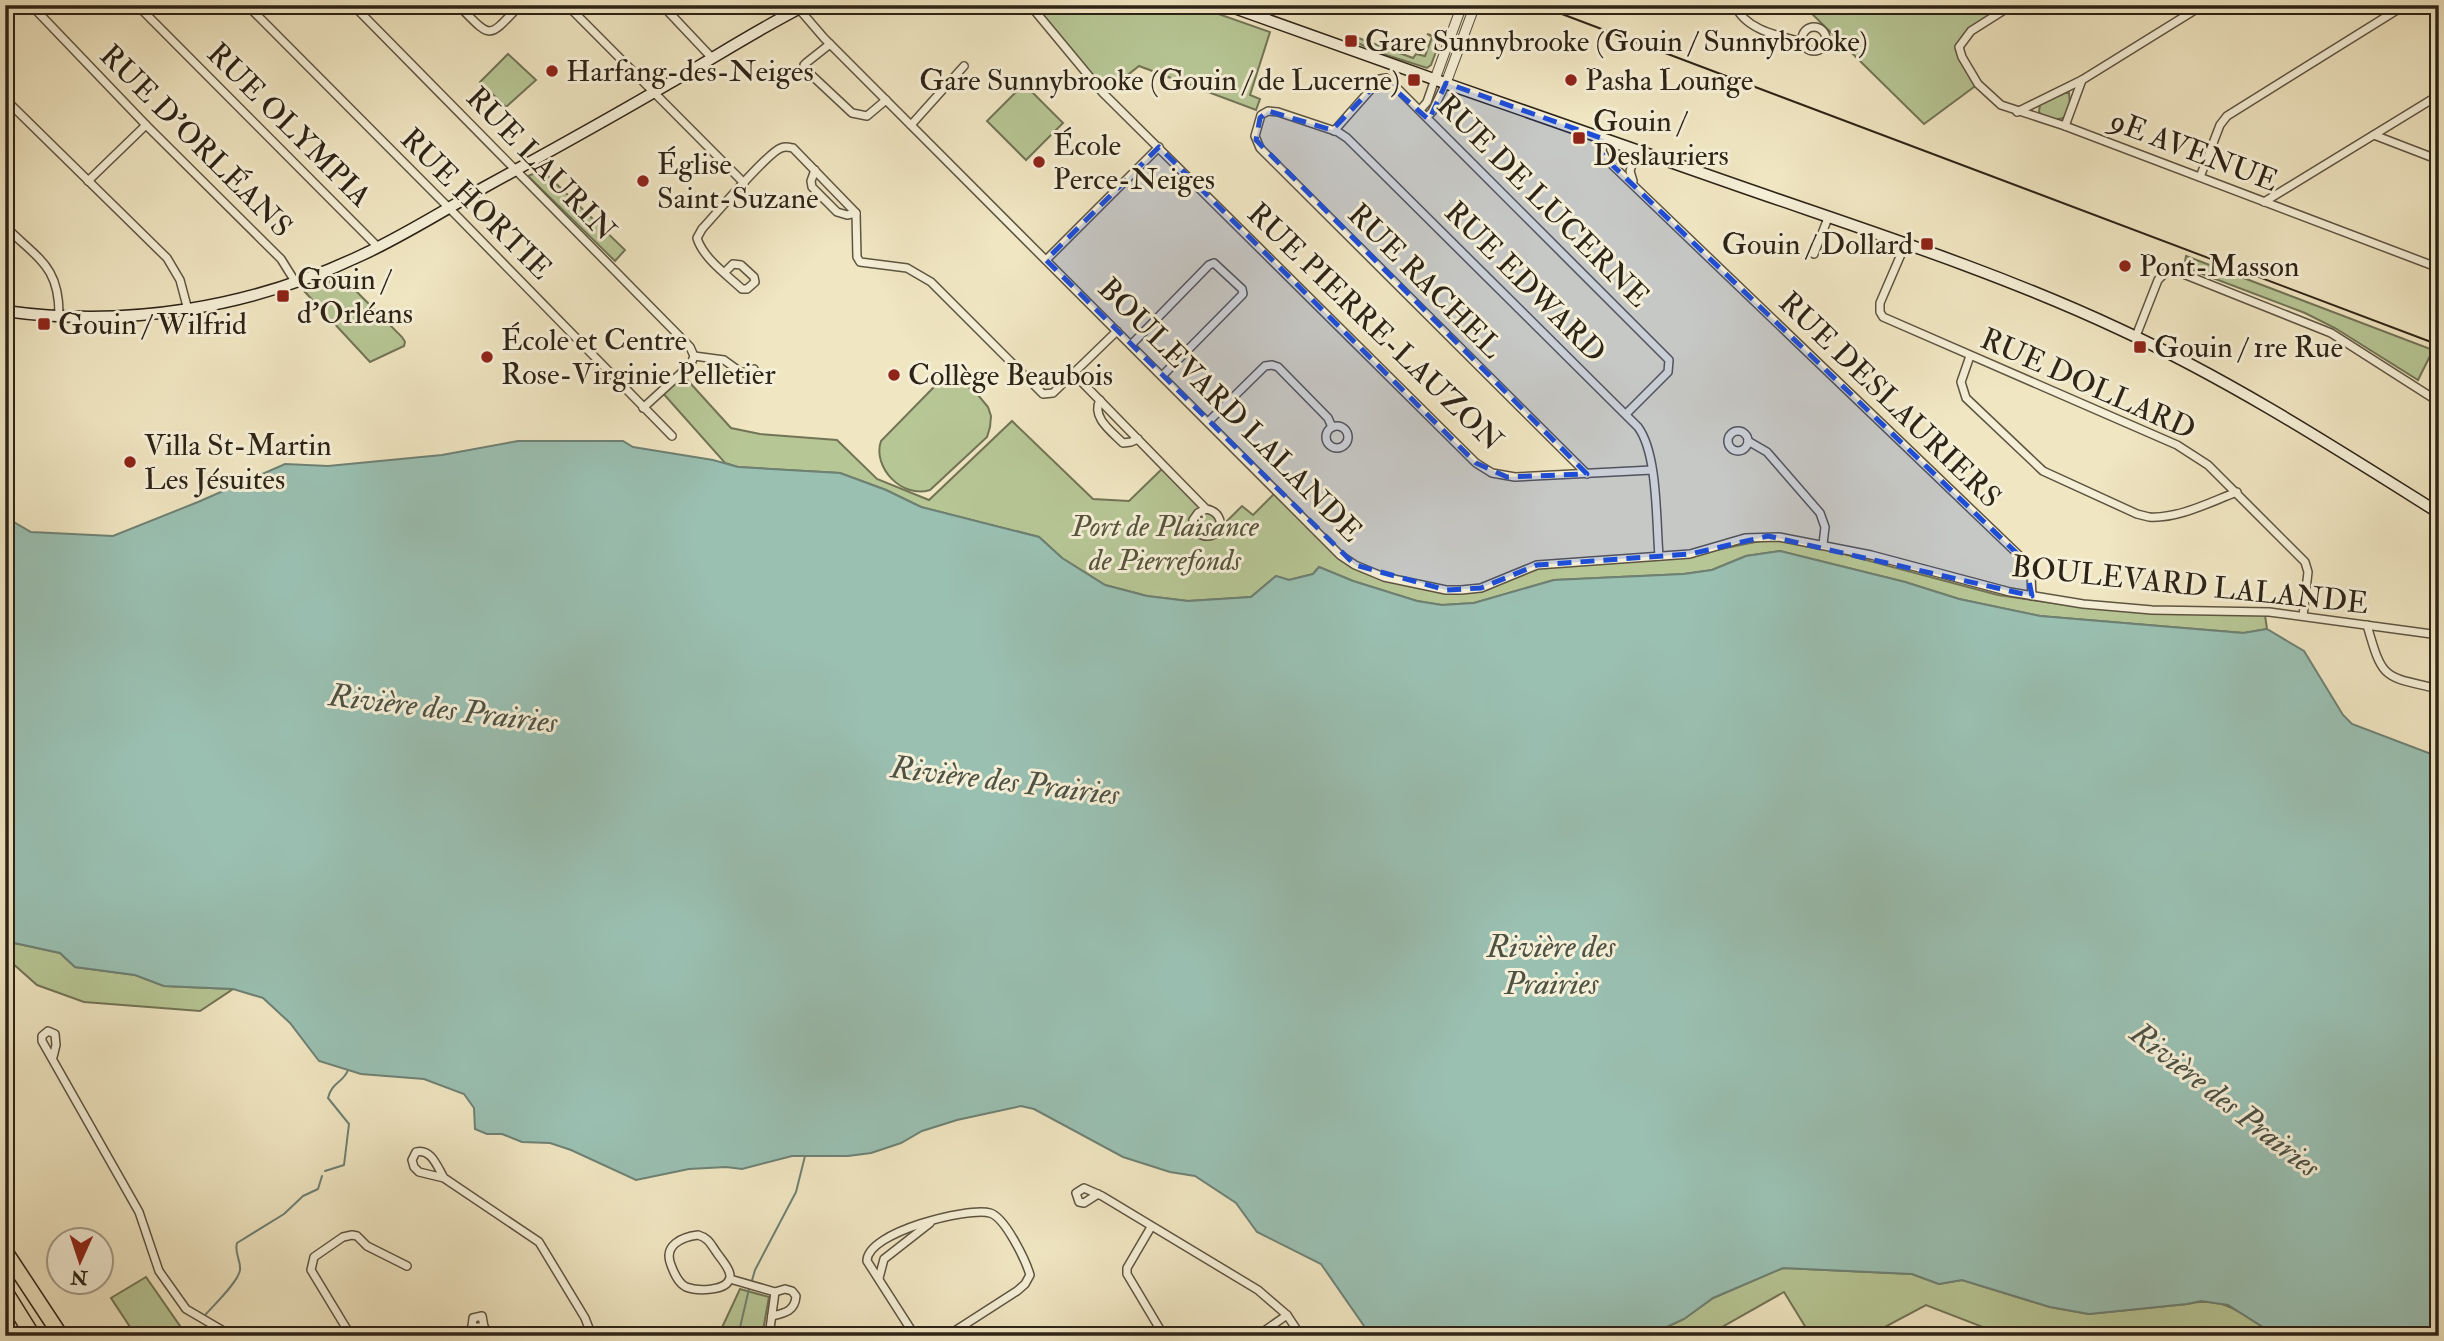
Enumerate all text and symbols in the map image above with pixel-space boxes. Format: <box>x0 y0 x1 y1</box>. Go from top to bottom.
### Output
place label: Gare Sunnybrooke (Gouin / Sunnybrooke) <box>1365 23 1868 60</box>
marker: Gare Sunnybrooke (Gouin / Sunnybrooke) <box>1343 33 1359 49</box>
street label: RUE OLYMPIA <box>199 35 379 215</box>
street label: RUE D'ORLÉANS <box>92 36 301 245</box>
place label: Harfang-des-Neiges <box>566 53 814 90</box>
place label: Gare Sunnybrooke (Gouin / de Lucerne) <box>919 62 1400 99</box>
place label: Pasha Lounge <box>1585 62 1753 99</box>
marker: Harfang-des-Neiges <box>544 63 560 79</box>
marker: Gare Sunnybrooke (Gouin / de Lucerne) <box>1406 72 1422 88</box>
marker: Pasha Lounge <box>1563 72 1579 88</box>
street label: RUE LAURIN <box>458 79 624 249</box>
street label: RUE DE LUCERNE <box>1429 87 1657 315</box>
street label: 9E AVENUE <box>2103 101 2283 200</box>
place label: Gouin / Deslauriers <box>1593 103 1729 174</box>
street label: RUE HORTIE <box>393 121 559 287</box>
place label: École Perce-Neiges <box>1053 126 1215 198</box>
marker: Gouin / Deslauriers <box>1571 130 1587 146</box>
place label: Église Saint-Suzane <box>657 145 819 217</box>
marker: École Perce-Neiges <box>1031 154 1047 170</box>
marker: Église Saint-Suzane <box>635 173 651 189</box>
street label: RUE EDWARD <box>1437 194 1613 370</box>
street label: RUE PIERRE-LAUZON <box>1239 195 1511 459</box>
street label: RUE RACHEL <box>1340 196 1510 366</box>
place label: Gouin / Dollard <box>1722 226 1913 263</box>
marker: Gouin / Dollard <box>1919 236 1935 252</box>
place label: Pont-Masson <box>2139 248 2300 285</box>
marker: Pont-Masson <box>2117 258 2133 274</box>
place label: Gouin / d'Orléans <box>297 261 413 332</box>
street label: BOULEVARD LALANDE <box>1090 270 1370 550</box>
street label: RUE DESLAURIERS <box>1771 284 2009 516</box>
marker: Gouin / d'Orléans <box>275 288 291 304</box>
place label: Gouin / Wilfrid <box>58 306 247 343</box>
marker: Gouin / Wilfrid <box>36 316 52 332</box>
street label: RUE DOLLARD <box>1975 320 2201 448</box>
place label: École et Centre Rose-Virginie Pelletier <box>501 321 776 393</box>
place label: Gouin / 1re Rue <box>2154 329 2343 366</box>
marker: Gouin / 1re Rue <box>2132 339 2148 355</box>
marker: École et Centre Rose-Virginie Pelletier <box>479 349 495 365</box>
place label: Collège Beaubois <box>908 357 1113 394</box>
marker: Collège Beaubois <box>886 367 902 383</box>
place label: Villa St-Martin Les Jésuites <box>144 427 332 498</box>
marker: Villa St-Martin Les Jésuites <box>122 454 138 470</box>
park label: Port de Plaisance de Pierrefonds <box>1070 508 1260 579</box>
street label: BOULEVARD LALANDE <box>2010 548 2370 622</box>
water label: Rivière des Prairies <box>326 675 561 743</box>
water label: Rivière des Prairies <box>888 747 1123 815</box>
water label: Rivière des Prairies <box>1486 927 1616 1004</box>
water label: Rivière des Prairies <box>2121 1013 2329 1187</box>
north arrow <box>46 1226 116 1296</box>
text: N <box>69 1264 89 1289</box>

